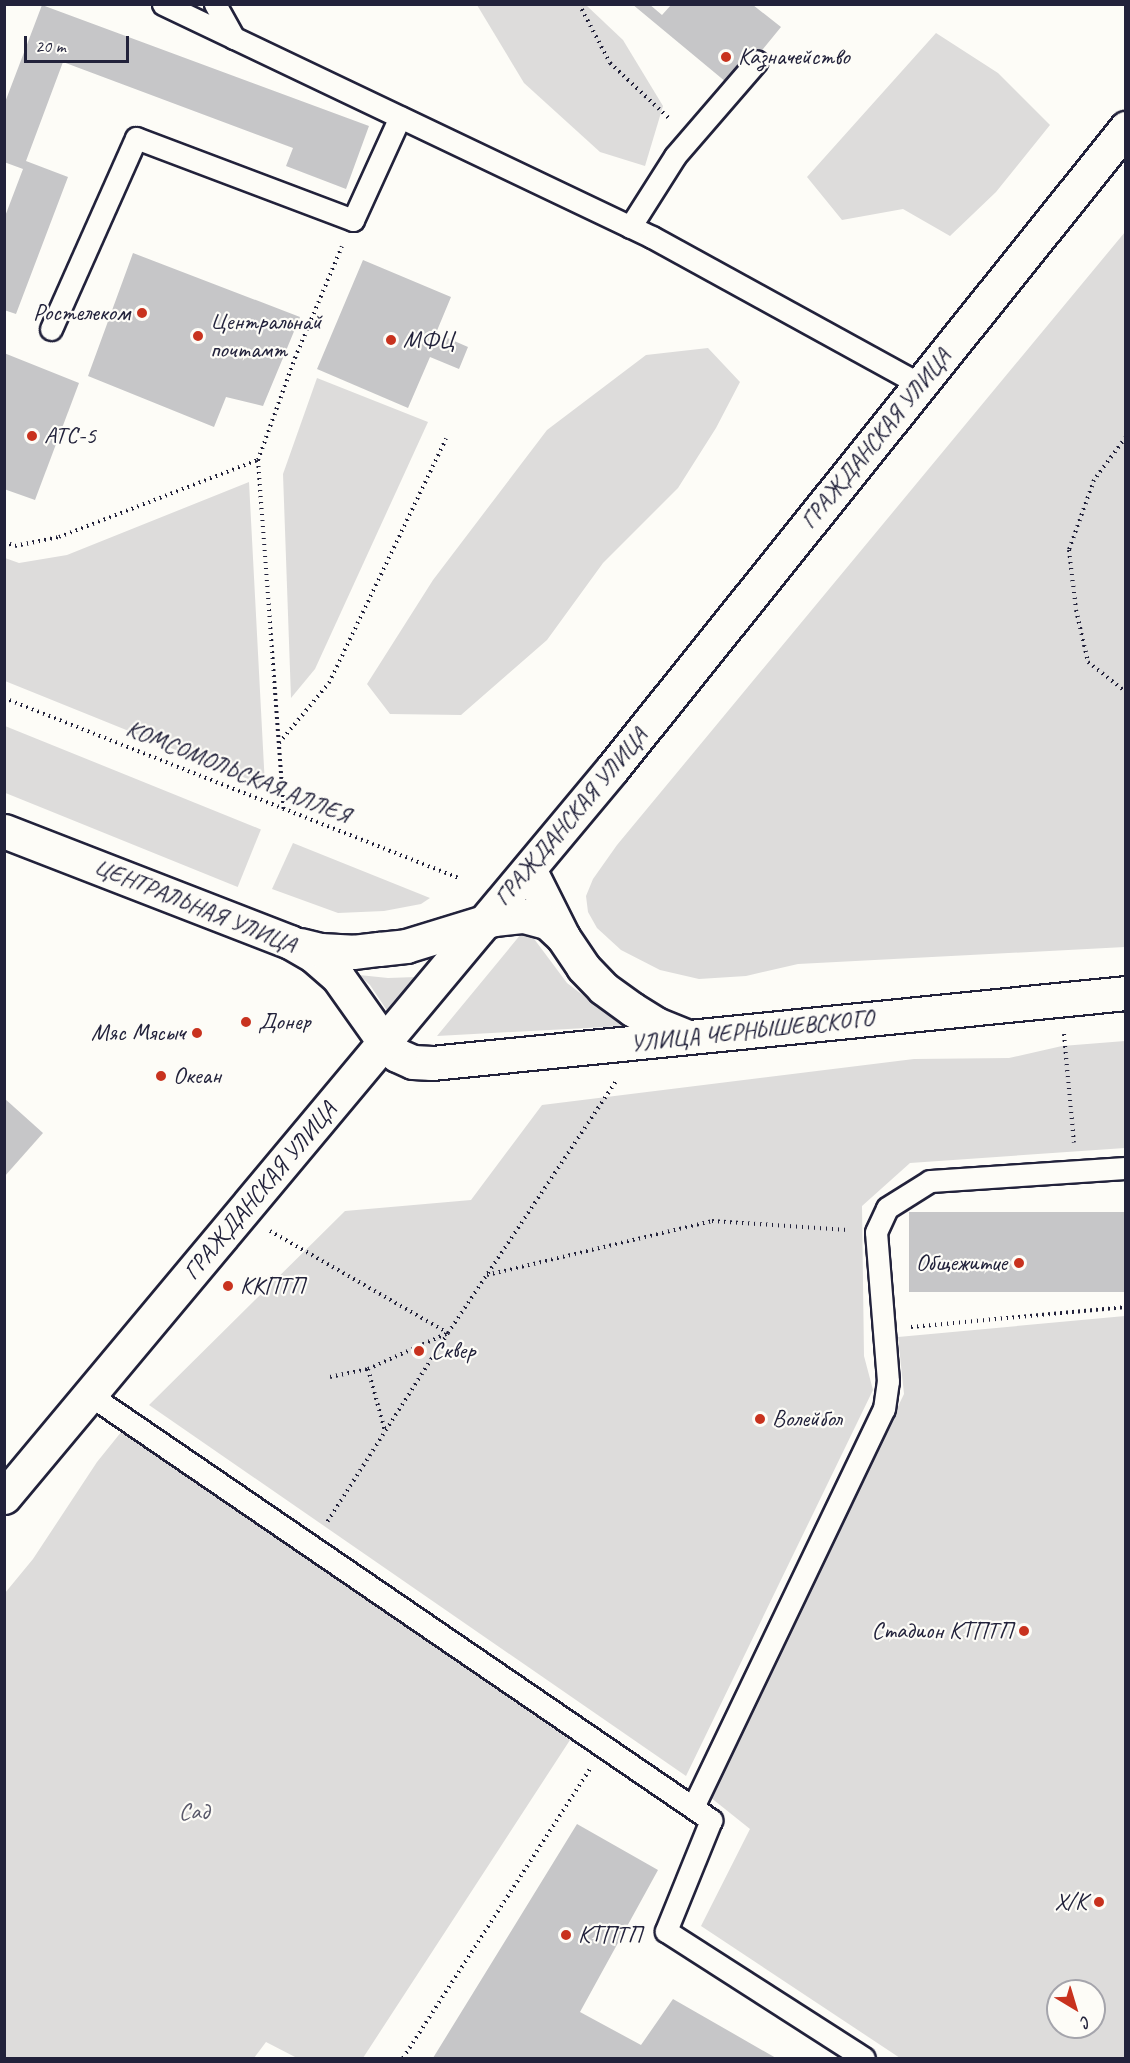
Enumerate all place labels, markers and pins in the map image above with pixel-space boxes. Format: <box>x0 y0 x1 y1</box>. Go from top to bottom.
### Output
place label: Казначейство <box>738 43 850 71</box>
marker: Казначейство <box>719 50 733 64</box>
place label: Ростелеком <box>33 299 130 327</box>
marker: Ростелеком <box>135 306 149 320</box>
place label: Центральнай почтамт <box>210 308 321 364</box>
place label: МФЦ <box>403 326 454 354</box>
marker: Центральнай почтамт <box>191 329 205 343</box>
marker: МФЦ <box>384 333 398 347</box>
place label: АТС-5 <box>44 422 96 450</box>
marker: АТС-5 <box>25 429 39 443</box>
place label: Донер <box>258 1008 311 1036</box>
marker: Донер <box>239 1015 253 1029</box>
place label: Мяс Мясыч <box>90 1019 185 1047</box>
marker: Мяс Мясыч <box>190 1026 204 1040</box>
place label: Океан <box>173 1062 221 1090</box>
marker: Океан <box>154 1069 168 1083</box>
place label: Общежитие <box>916 1249 1007 1277</box>
marker: Общежитие <box>1012 1256 1026 1270</box>
place label: ККПТП <box>240 1272 304 1300</box>
marker: ККПТП <box>221 1279 235 1293</box>
place label: Сквер <box>431 1337 475 1365</box>
marker: Сквер <box>412 1344 426 1358</box>
place label: Волейбол <box>772 1405 842 1433</box>
marker: Волейбол <box>753 1412 767 1426</box>
place label: Стадион КТПТП <box>872 1617 1012 1645</box>
marker: Стадион КТПТП <box>1017 1624 1031 1638</box>
place label: Х/К <box>1055 1888 1087 1916</box>
marker: Х/К <box>1092 1895 1106 1909</box>
place label: КТПТП <box>578 1921 641 1949</box>
marker: КТПТП <box>559 1928 573 1942</box>

